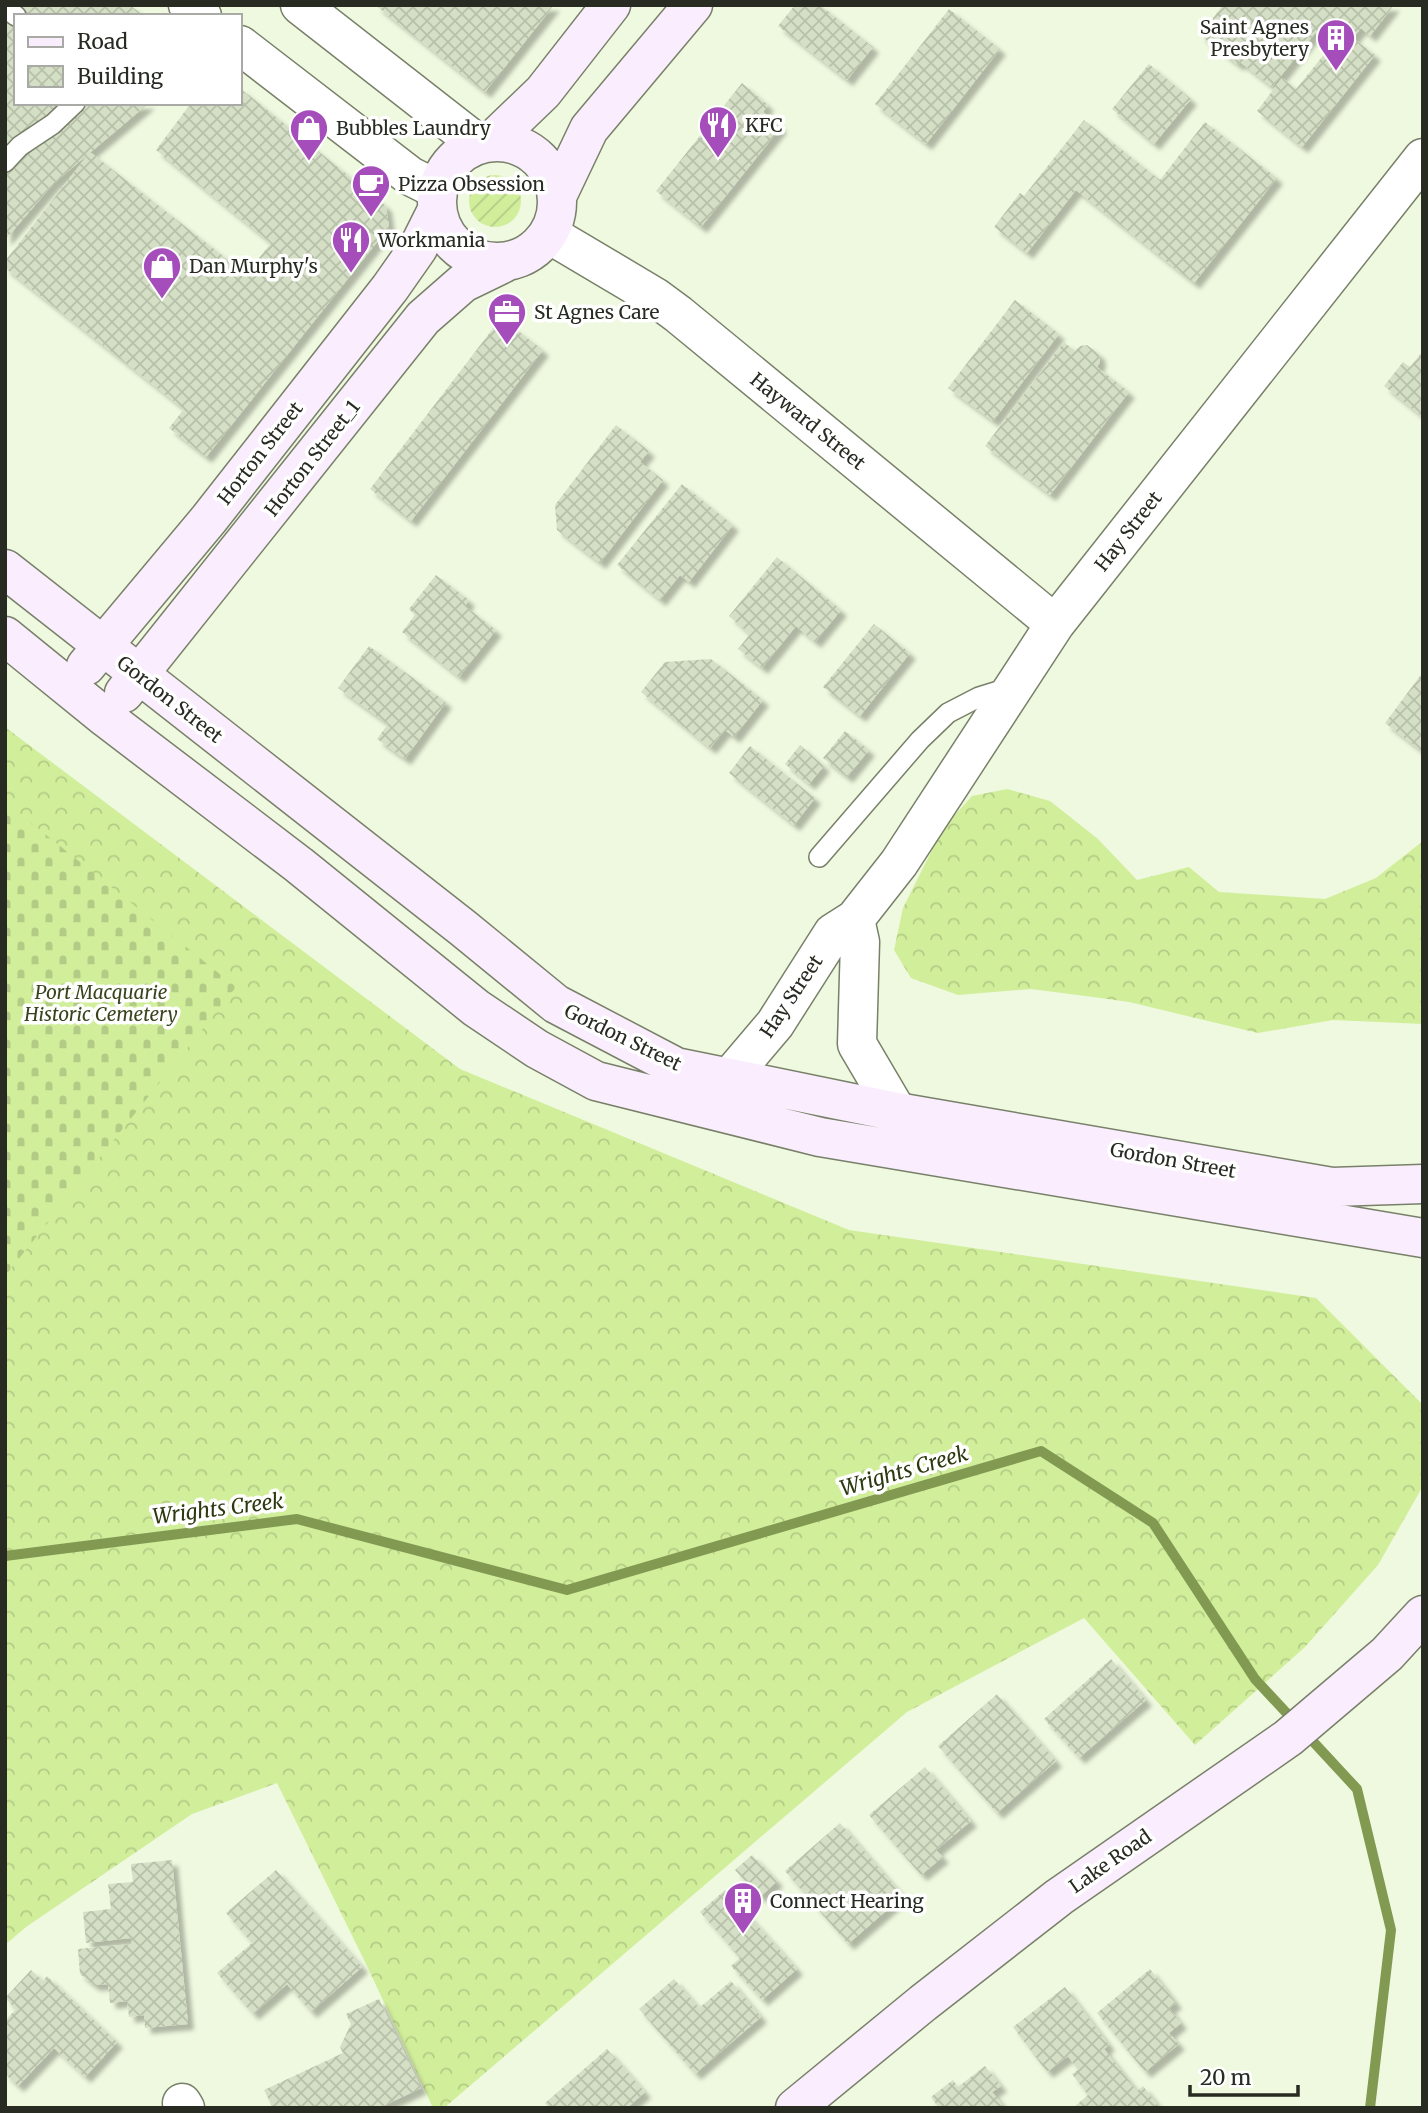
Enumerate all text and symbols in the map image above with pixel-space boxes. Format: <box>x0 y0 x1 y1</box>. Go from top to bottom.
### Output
legend <box>14 14 242 105</box>
place label: Saint Agnes Presbytery <box>1200 15 1309 61</box>
building icon: Saint Agnes Presbytery <box>1315 17 1357 72</box>
text: Road <box>77 28 128 55</box>
text: Building <box>77 63 164 90</box>
restaurant icon: KFC <box>697 104 739 159</box>
shop icon: Bubbles Laundry <box>288 107 330 162</box>
place label: KFC <box>745 113 783 137</box>
place label: Bubbles Laundry <box>336 116 491 140</box>
cafe icon: Pizza Obsession <box>350 163 392 218</box>
place label: Pizza Obsession <box>398 172 545 196</box>
restaurant icon: Workmania <box>330 219 372 274</box>
place label: Workmania <box>377 228 485 252</box>
shop icon: Dan Murphy's <box>141 245 183 300</box>
place label: Dan Murphy's <box>189 254 318 278</box>
office icon: St Agnes Care <box>486 291 528 346</box>
place label: St Agnes Care <box>534 300 659 324</box>
street label: Hayward Street <box>746 367 871 475</box>
street label: Horton Street_1 <box>259 395 365 521</box>
street label: Horton Street <box>212 396 308 509</box>
street label: Hay Street <box>1089 486 1167 576</box>
street label: Gordon Street <box>112 650 228 748</box>
street label: Hay Street <box>755 949 828 1042</box>
park label: Port Macquarie Historic Cemetery <box>23 980 178 1026</box>
street label: Gordon Street <box>561 998 686 1076</box>
street label: Gordon Street <box>1108 1137 1238 1183</box>
water label: Wrights Creek <box>837 1439 971 1502</box>
water label: Wrights Creek <box>151 1487 285 1530</box>
street label: Lake Road <box>1064 1824 1156 1898</box>
building icon: Connect Hearing <box>722 1880 764 1935</box>
place label: Connect Hearing <box>770 1889 924 1913</box>
scale bar <box>1190 2054 1298 2098</box>
text: 20 m <box>1200 2064 1252 2091</box>

